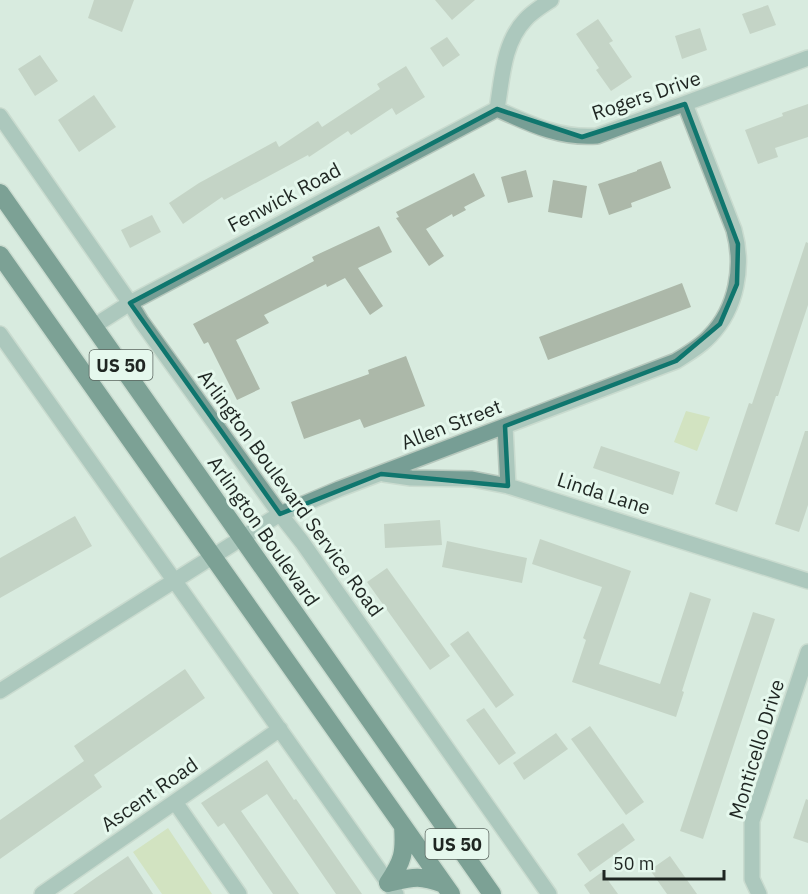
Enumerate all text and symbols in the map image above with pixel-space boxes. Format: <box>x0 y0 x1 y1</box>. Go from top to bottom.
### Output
street label: Rogers Drive <box>588 64 704 126</box>
street label: Fenwick Road <box>223 156 345 238</box>
road number: US 50 <box>90 350 152 380</box>
street label: Arlington Boulevard Service Road <box>193 365 389 621</box>
street label: Allen Street <box>397 392 505 456</box>
street label: Arlington Boulevard <box>203 451 325 611</box>
street label: Linda Lane <box>554 465 654 521</box>
street label: Monticello Drive <box>722 676 790 822</box>
street label: Ascent Road <box>95 751 203 837</box>
road number: US 50 <box>426 829 488 859</box>
scale bar <box>604 843 724 881</box>
text: 50 m <box>613 852 655 875</box>

